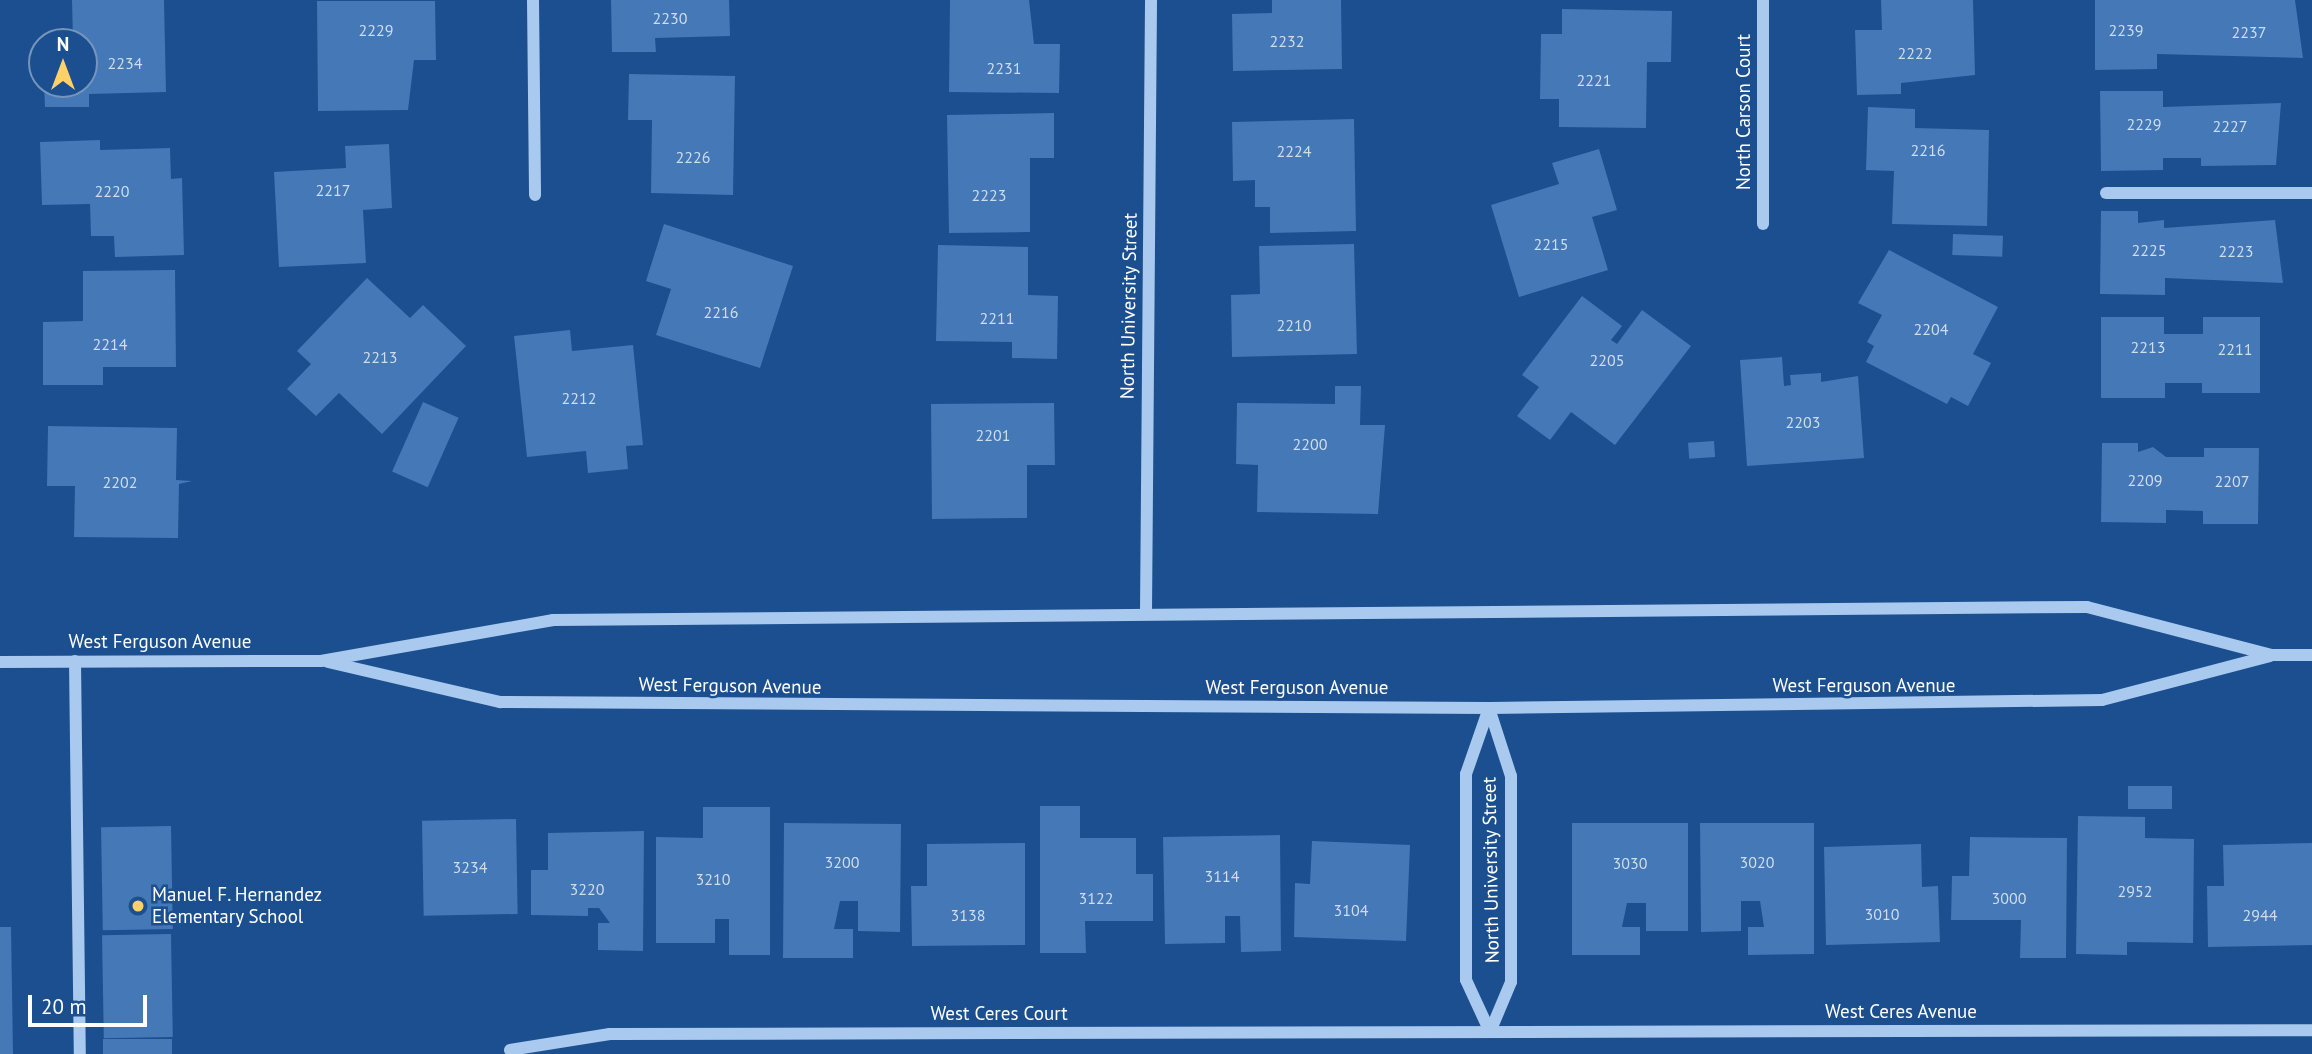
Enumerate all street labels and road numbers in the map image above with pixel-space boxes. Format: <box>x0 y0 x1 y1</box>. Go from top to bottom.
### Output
street label: North Carson Court <box>1733 34 1755 190</box>
street label: North University Street <box>1116 212 1142 400</box>
street label: West Ferguson Avenue <box>68 631 252 653</box>
street label: West Ferguson Avenue <box>638 673 822 699</box>
street label: West Ferguson Avenue <box>1772 675 1956 697</box>
street label: West Ferguson Avenue <box>1205 677 1389 699</box>
street label: North University Street <box>1478 776 1504 964</box>
street label: West Ceres Avenue <box>1825 1001 1977 1023</box>
street label: West Ceres Court <box>930 1003 1068 1025</box>

